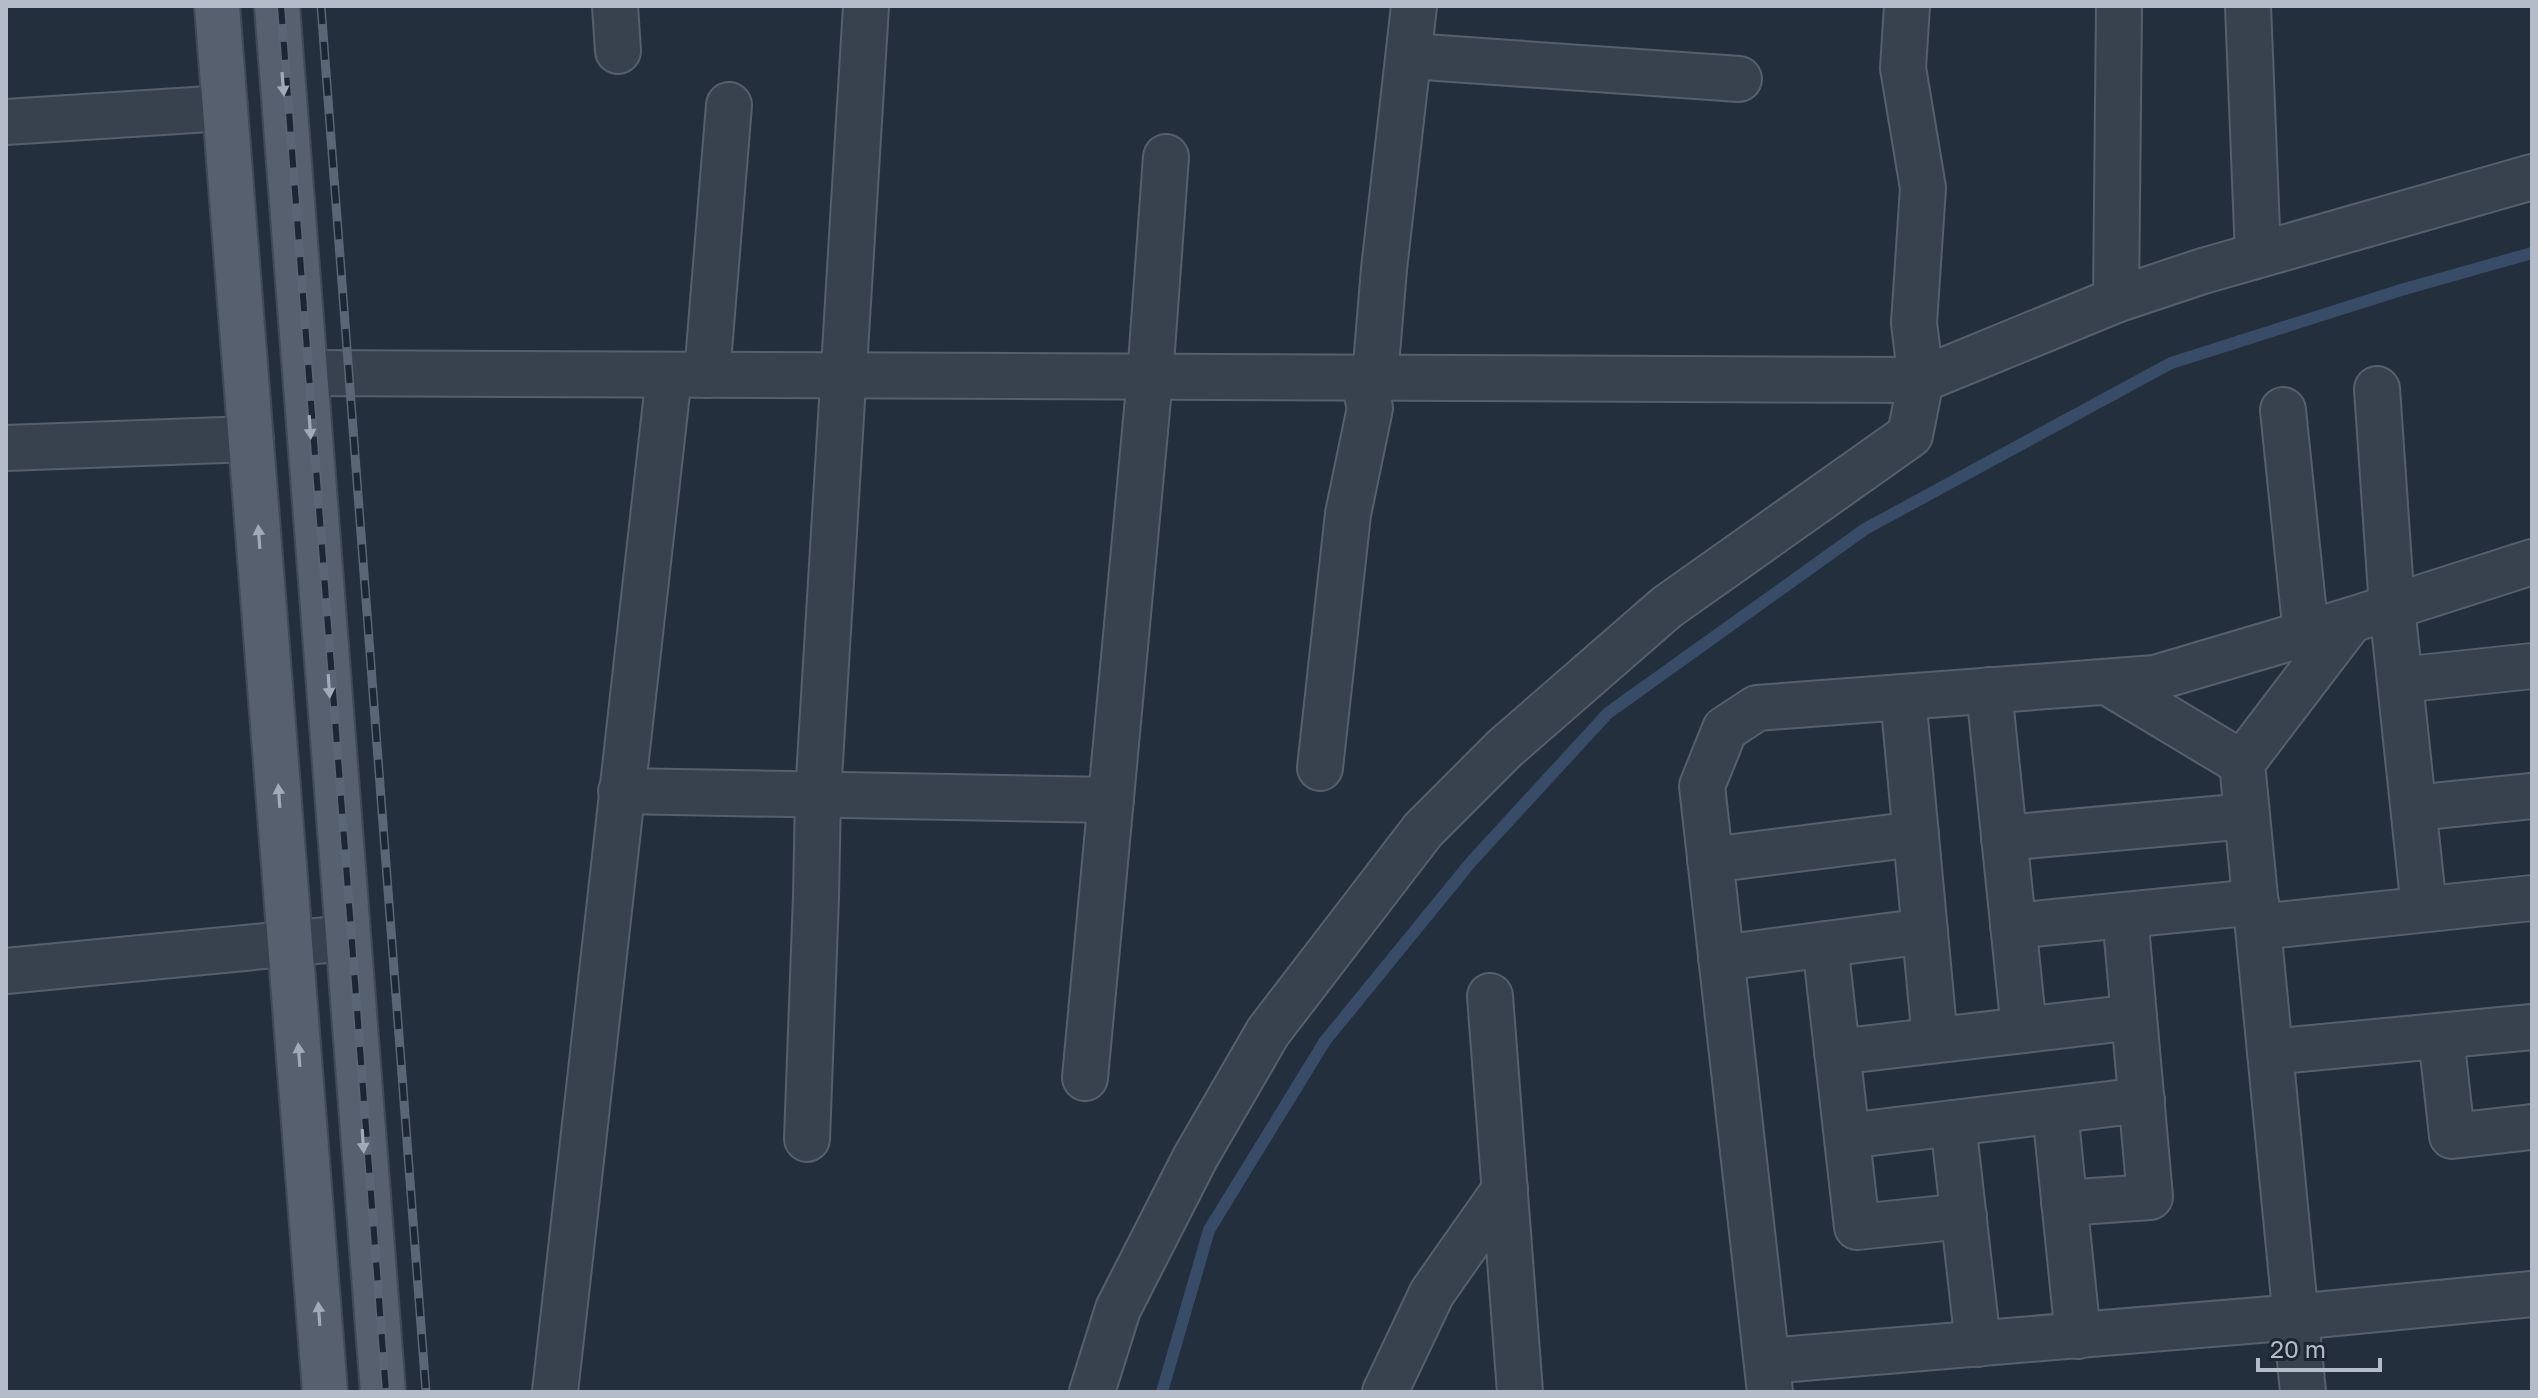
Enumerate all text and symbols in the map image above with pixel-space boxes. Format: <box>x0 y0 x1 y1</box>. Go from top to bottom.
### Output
one-way arrow <box>277 72 290 97</box>
one-way arrow <box>304 415 317 440</box>
one-way arrow <box>252 524 265 549</box>
one-way arrow <box>323 674 336 699</box>
one-way arrow <box>272 783 285 808</box>
one-way arrow <box>292 1042 305 1067</box>
one-way arrow <box>357 1129 370 1154</box>
one-way arrow <box>312 1301 325 1326</box>
scale bar <box>2258 1322 2380 1372</box>
text: 20 m <box>2270 1334 2326 1363</box>

